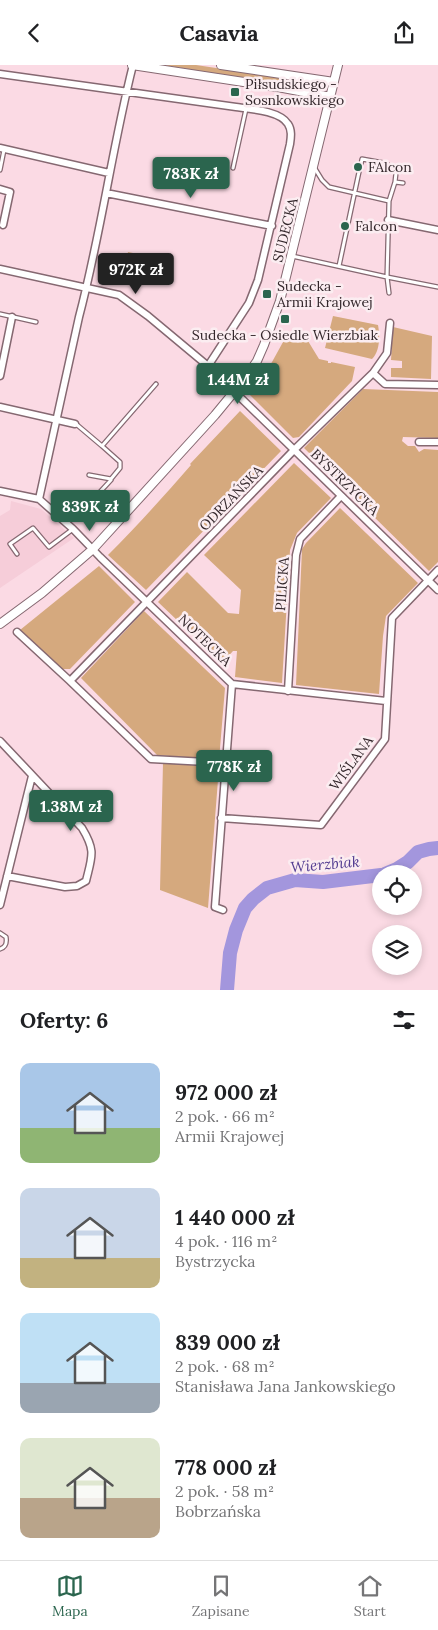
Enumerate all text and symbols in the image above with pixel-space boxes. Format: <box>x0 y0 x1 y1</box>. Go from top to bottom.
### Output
icon: back <box>20 19 48 47</box>
text: Casavia <box>179 19 259 47</box>
icon: share <box>390 19 418 47</box>
place label: Piłsudskiego - Sosnkowskiego <box>245 75 344 109</box>
marker: Piłsudskiego - Sosnkowskiego <box>229 86 241 98</box>
pin: 783K zł <box>145 157 237 199</box>
place label: FAlcon <box>368 158 412 176</box>
marker: FAlcon <box>352 161 364 173</box>
text: 783K zł <box>164 163 218 183</box>
street label: SUDECKA <box>268 196 302 264</box>
place label: Falcon <box>355 217 398 235</box>
marker: Falcon <box>339 220 351 232</box>
pin: 972K zł <box>90 253 182 295</box>
text: 972K zł <box>109 259 163 279</box>
place label: Sudecka - Armii Krajowej <box>276 277 373 311</box>
marker: Sudecka - Armii Krajowej <box>261 288 273 300</box>
marker: Sudecka - Osiedle Wierzbiak <box>279 313 291 325</box>
place label: Sudecka - Osiedle Wierzbiak <box>192 326 379 344</box>
pin: 1.44M zł <box>186 363 290 405</box>
text: 1.44M zł <box>207 369 269 389</box>
street label: BYSTRZYCKA <box>307 445 383 519</box>
street label: ODRZAŃSKA <box>195 461 267 535</box>
pin: 839K zł <box>44 489 136 532</box>
text: 839K zł <box>62 496 118 516</box>
street label: PILICKA <box>271 556 293 611</box>
street label: NOTECKA <box>175 610 236 670</box>
street label: WIŚLANA <box>325 732 377 794</box>
pin: 778K zł <box>188 749 280 792</box>
text: 778K zł <box>207 756 261 776</box>
pin: 1.38M zł <box>19 789 123 832</box>
text: 1.38M zł <box>40 796 102 816</box>
water label: Wierzbiak <box>290 852 361 876</box>
map controls <box>372 865 422 975</box>
button: locate <box>372 865 422 915</box>
button: layers <box>372 925 422 975</box>
icon: filters <box>390 1006 418 1034</box>
text: Oferty: 6 <box>20 1007 108 1034</box>
text: 972 000 zł <box>175 1079 277 1106</box>
icon: home <box>60 1083 120 1143</box>
text: 2 pok. · 66 m² <box>175 1106 275 1126</box>
text: Armii Krajowej <box>175 1126 284 1146</box>
text: 1 440 000 zł <box>175 1204 295 1231</box>
icon: home <box>60 1208 120 1268</box>
text: 4 pok. · 116 m² <box>175 1231 277 1251</box>
text: Bystrzycka <box>175 1251 256 1271</box>
text: 839 000 zł <box>175 1329 280 1356</box>
icon: home <box>60 1333 120 1393</box>
text: 2 pok. · 68 m² <box>175 1356 275 1376</box>
text: Stanisława Jana Jankowskiego <box>175 1376 396 1396</box>
text: 778 000 zł <box>175 1454 276 1481</box>
icon: home <box>60 1458 120 1518</box>
text: 2 pok. · 58 m² <box>175 1481 274 1501</box>
text: Bobrzańska <box>175 1501 261 1521</box>
tab: Mapa <box>52 1572 88 1620</box>
tab: Zapisane <box>192 1572 250 1620</box>
tab: Start <box>354 1572 386 1620</box>

